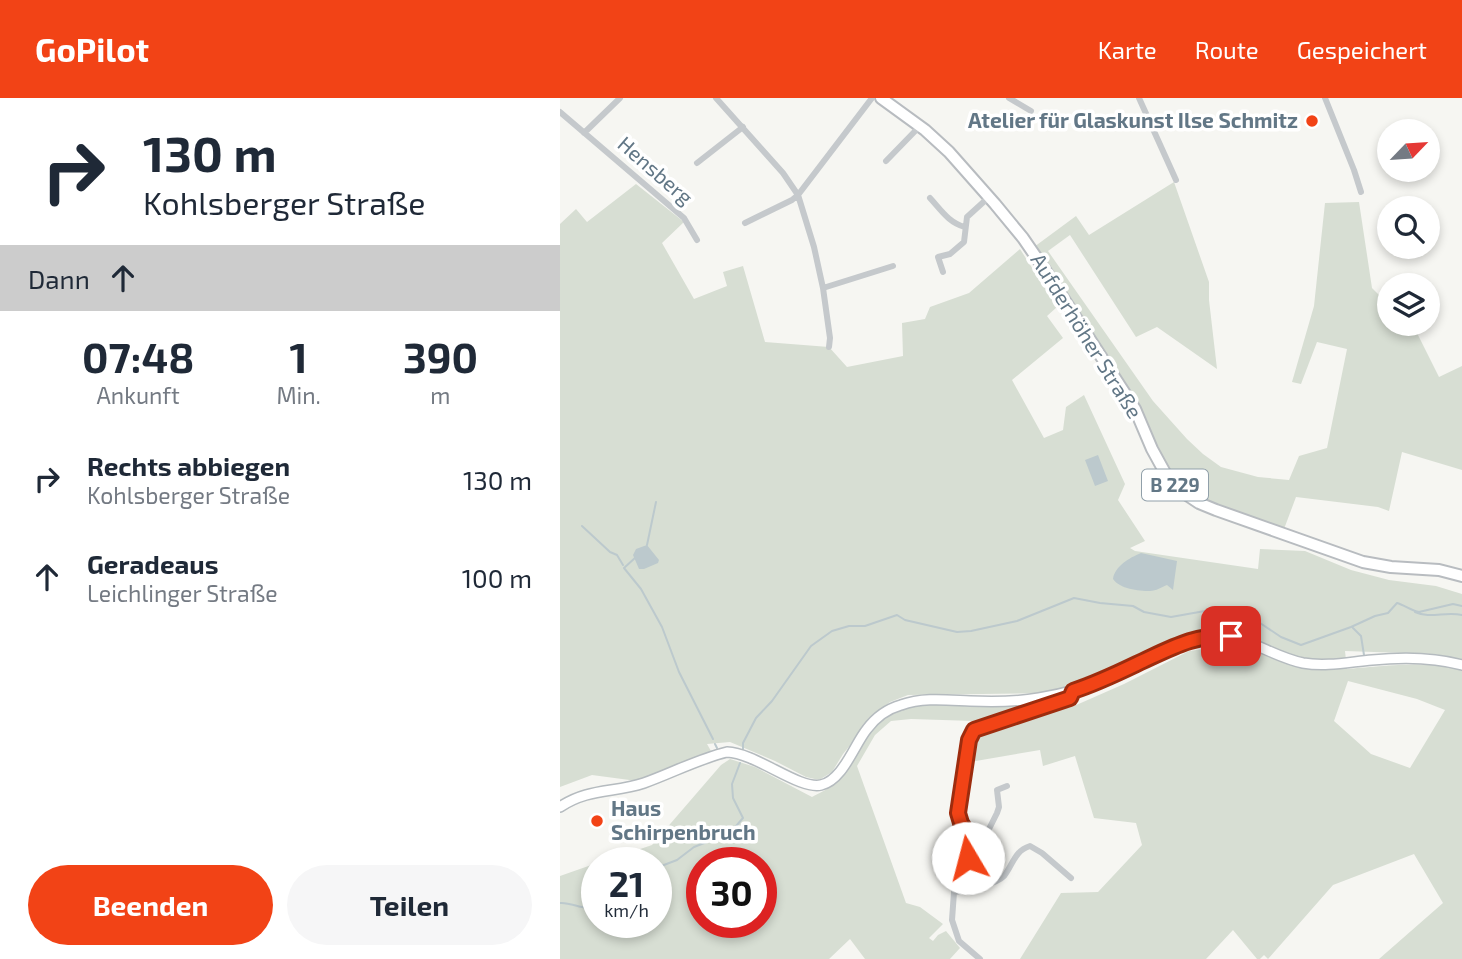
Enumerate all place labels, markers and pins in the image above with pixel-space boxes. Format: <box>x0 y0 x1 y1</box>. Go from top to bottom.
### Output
place label: Atelier für Glaskunst Ilse Schmitz <box>968 107 1298 132</box>
marker: Atelier für Glaskunst Ilse Schmitz <box>1304 113 1320 129</box>
pin <box>1201 606 1261 666</box>
place label: Haus Schirpenbruch <box>611 795 756 844</box>
marker: Haus Schirpenbruch <box>589 813 605 829</box>

